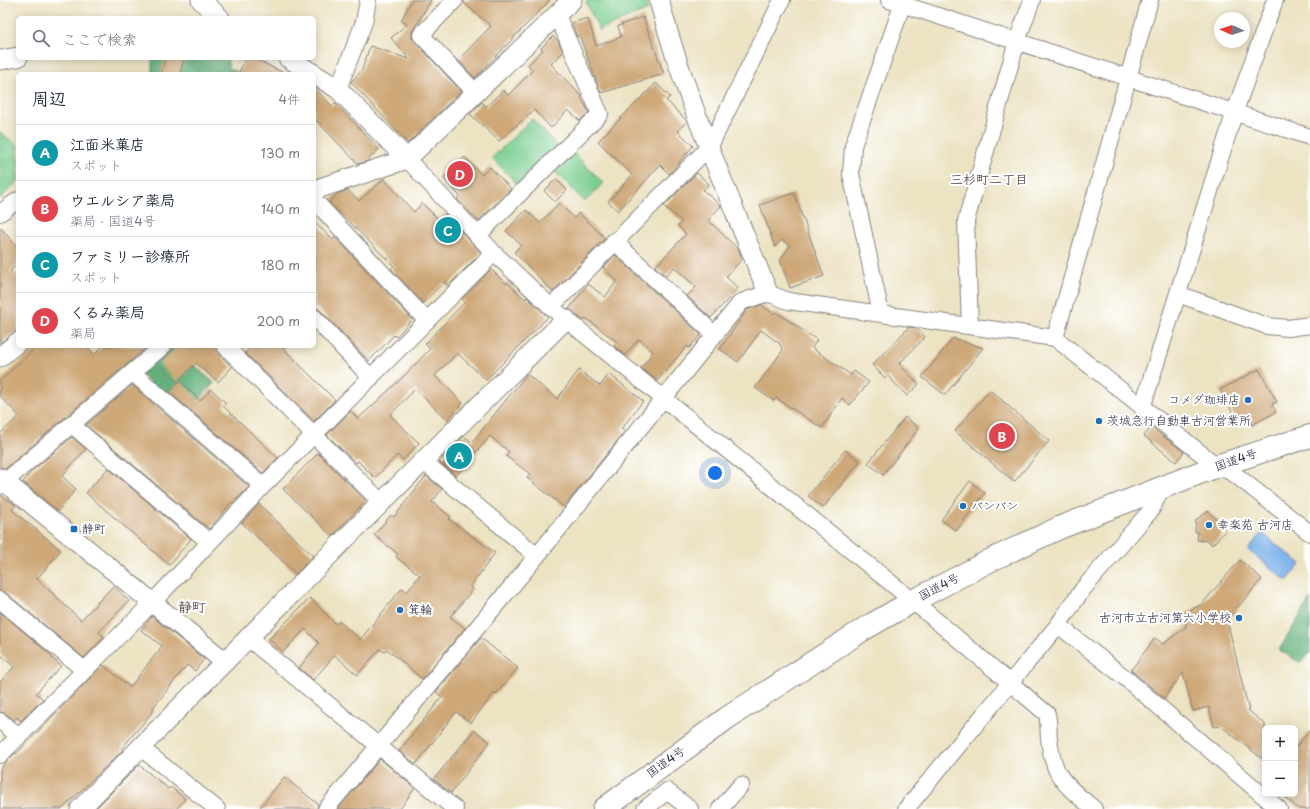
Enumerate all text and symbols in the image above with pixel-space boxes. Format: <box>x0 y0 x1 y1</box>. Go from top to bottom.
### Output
north arrow <box>1214 12 1250 48</box>
search box <box>16 16 316 60</box>
icon: search <box>30 27 52 49</box>
text: ここで検索 <box>62 27 137 50</box>
text: 周辺 <box>32 85 66 111</box>
text: 4件 <box>278 89 300 108</box>
text: 江面米菓店 <box>70 132 145 155</box>
text: A <box>40 143 50 162</box>
text: 130 m <box>261 143 300 162</box>
text: スポット <box>70 155 122 174</box>
pin: D <box>447 159 473 189</box>
district label: 三杉町二丁目 <box>950 169 1028 188</box>
text: ウエルシア薬局 <box>70 188 175 211</box>
text: B <box>41 199 49 218</box>
text: 140 m <box>261 199 300 218</box>
text: 薬局 · 国道4号 <box>70 211 156 230</box>
pin: C <box>435 215 461 245</box>
text: ファミリー診療所 <box>70 244 190 267</box>
text: C <box>40 255 50 274</box>
text: 180 m <box>261 255 300 274</box>
text: スポット <box>70 267 122 286</box>
text: くるみ薬局 <box>70 300 145 323</box>
text: D <box>40 311 50 330</box>
text: 200 m <box>257 311 300 330</box>
text: 薬局 <box>70 323 96 342</box>
place label: コメダ珈琲店 <box>1168 390 1240 408</box>
marker: コメダ珈琲店 <box>1243 395 1253 405</box>
place label: 茨城急行自動車古河営業所 <box>1107 411 1251 429</box>
marker: 茨城急行自動車古河営業所 <box>1094 416 1104 426</box>
pin: B <box>989 421 1015 451</box>
pin: A <box>446 441 472 471</box>
street label: 国道4号 <box>1212 443 1259 475</box>
your location <box>705 463 725 483</box>
place label: バンバン <box>971 496 1019 514</box>
marker: バンバン <box>958 501 968 511</box>
place label: 幸楽苑 古河店 <box>1217 515 1293 533</box>
place label: 静町 <box>82 519 106 537</box>
marker: 幸楽苑 古河店 <box>1204 520 1214 530</box>
marker: 静町 <box>69 524 79 534</box>
street label: 国道4号 <box>915 568 962 604</box>
district label: 静町 <box>178 596 206 617</box>
place label: 箕輪 <box>408 600 432 618</box>
marker: 箕輪 <box>395 605 405 615</box>
place label: 古河市立古河第六小学校 <box>1099 608 1231 626</box>
marker: 古河市立古河第六小学校 <box>1234 613 1244 623</box>
map controls <box>1262 725 1298 797</box>
button: + <box>1262 725 1298 761</box>
street label: 国道4号 <box>642 741 688 781</box>
button: − <box>1262 761 1298 797</box>

